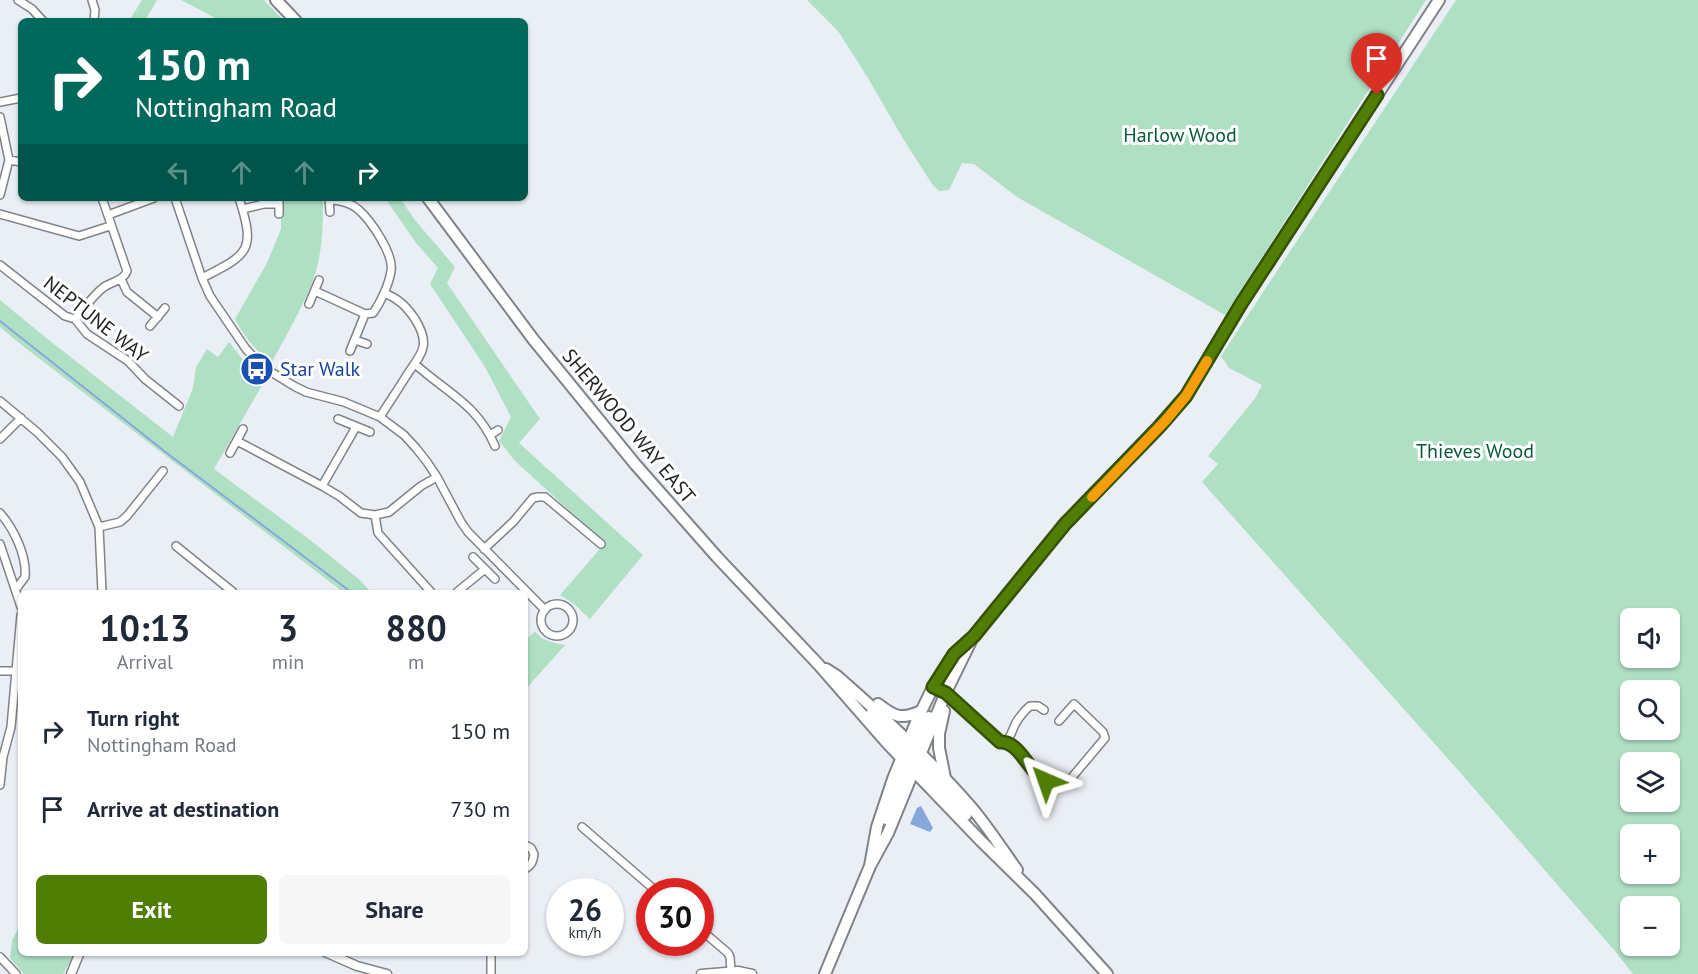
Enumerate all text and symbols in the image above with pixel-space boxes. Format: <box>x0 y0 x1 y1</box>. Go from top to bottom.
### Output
pin <box>1351 33 1402 95</box>
text: 150 m <box>135 37 251 92</box>
icon: right <box>36 42 114 120</box>
icon: arrive <box>1360 42 1393 75</box>
text: Nottingham Road <box>135 90 337 124</box>
park label: Harlow Wood <box>1123 122 1237 148</box>
icon: left <box>162 156 195 189</box>
icon: ahead <box>225 156 258 189</box>
icon: ahead <box>288 156 321 189</box>
icon: right <box>351 156 384 189</box>
street label: NEPTUNE WAY <box>38 270 154 368</box>
street label: SHERWOOD WAY EAST <box>557 343 701 509</box>
bus stop icon: Star Walk <box>239 351 275 387</box>
place label: Star Walk <box>280 356 361 382</box>
park label: Thieves Wood <box>1416 438 1534 464</box>
text: 10:13 <box>99 604 191 651</box>
text: 3 <box>278 604 298 651</box>
text: 880 <box>386 604 447 651</box>
map controls <box>1620 608 1680 956</box>
button: sound <box>1620 608 1680 668</box>
text: Arrival <box>117 649 173 675</box>
text: min <box>272 649 304 675</box>
text: m <box>408 649 424 675</box>
button: search <box>1620 680 1680 740</box>
text: Turn right <box>87 704 179 732</box>
icon: right <box>36 715 69 748</box>
text: 150 m <box>450 717 510 745</box>
text: Nottingham Road <box>87 732 237 758</box>
position arrow <box>1014 749 1078 813</box>
button: layers <box>1620 752 1680 812</box>
icon: arrive <box>36 793 69 826</box>
text: Arrive at destination <box>87 795 279 823</box>
text: 730 m <box>450 795 510 823</box>
button: + <box>1620 824 1680 884</box>
button: Exit <box>36 875 267 944</box>
button: Share <box>279 875 510 944</box>
speed limit sign: 30 <box>636 878 714 956</box>
text: 26 <box>568 890 602 929</box>
button: − <box>1620 896 1680 956</box>
text: km/h <box>569 923 601 942</box>

